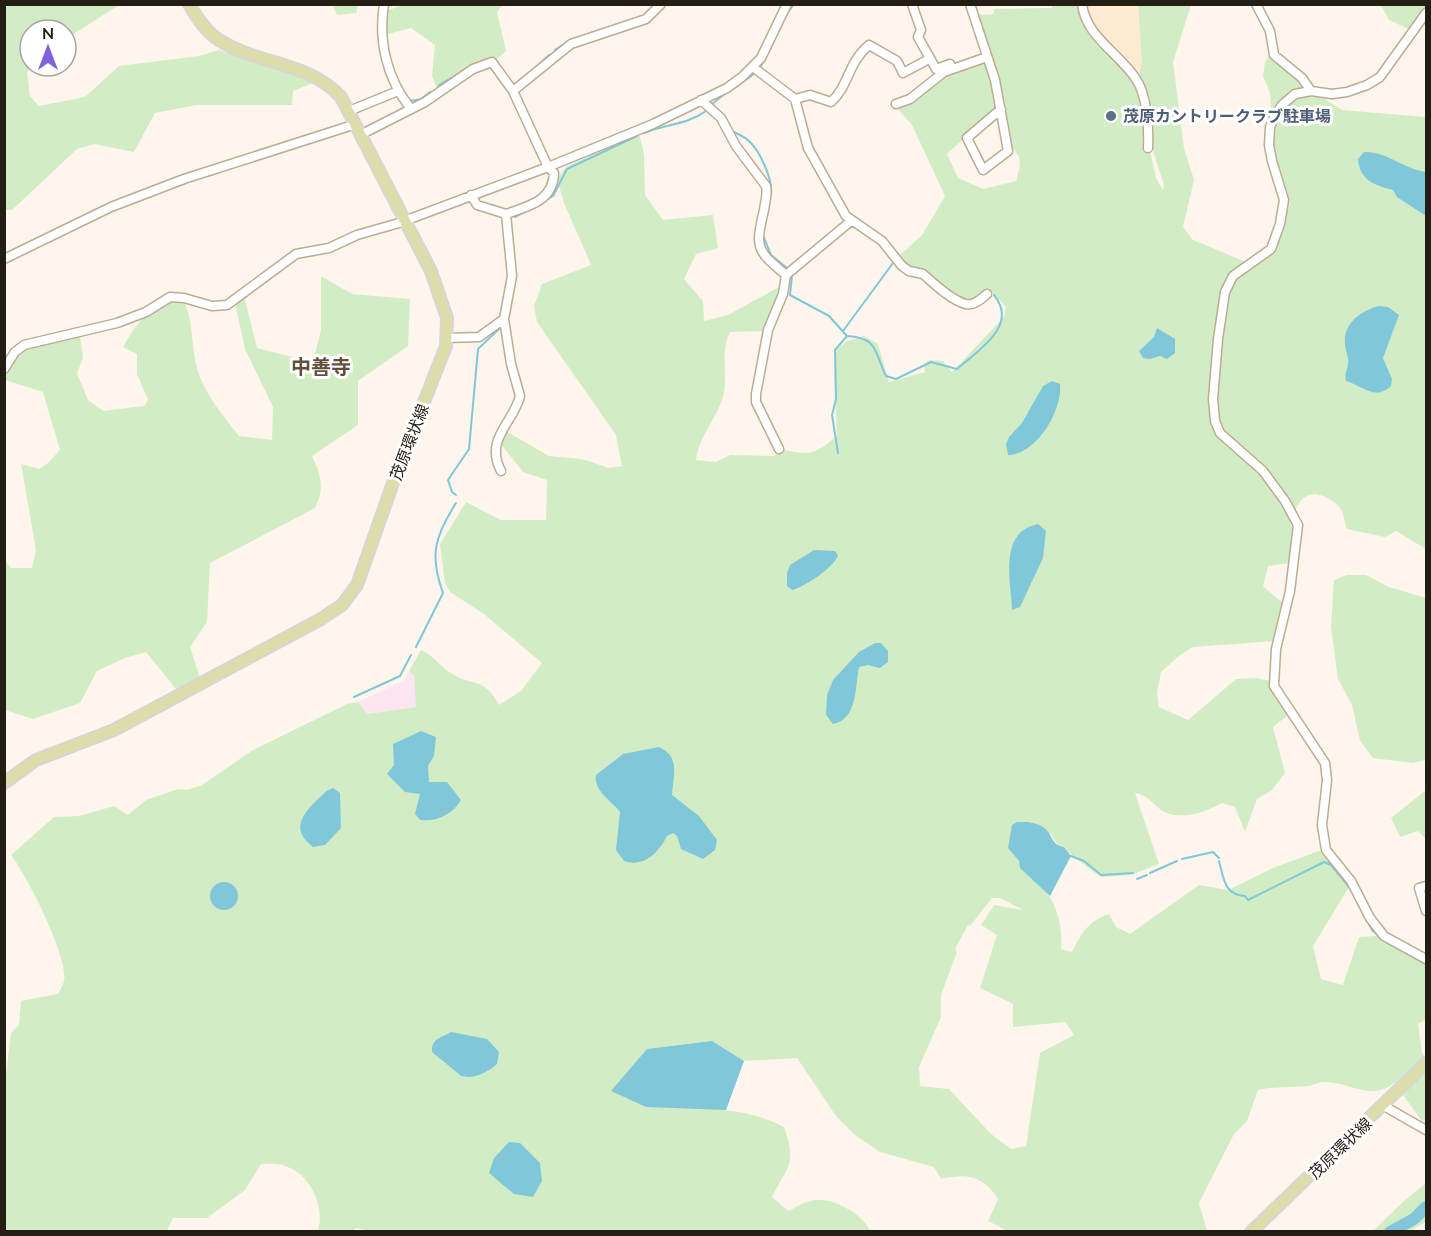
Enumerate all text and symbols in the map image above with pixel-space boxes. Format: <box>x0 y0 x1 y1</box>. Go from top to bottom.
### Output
north arrow <box>18 18 78 78</box>
text: N <box>42 23 54 43</box>
place label: 茂原カントリークラブ駐車場 <box>1123 106 1331 126</box>
marker: 茂原カントリークラブ駐車場 <box>1104 109 1118 123</box>
district label: 中善寺 <box>291 354 351 379</box>
street label: 茂原環状線 <box>385 401 433 483</box>
street label: 茂原環状線 <box>1304 1113 1376 1183</box>

